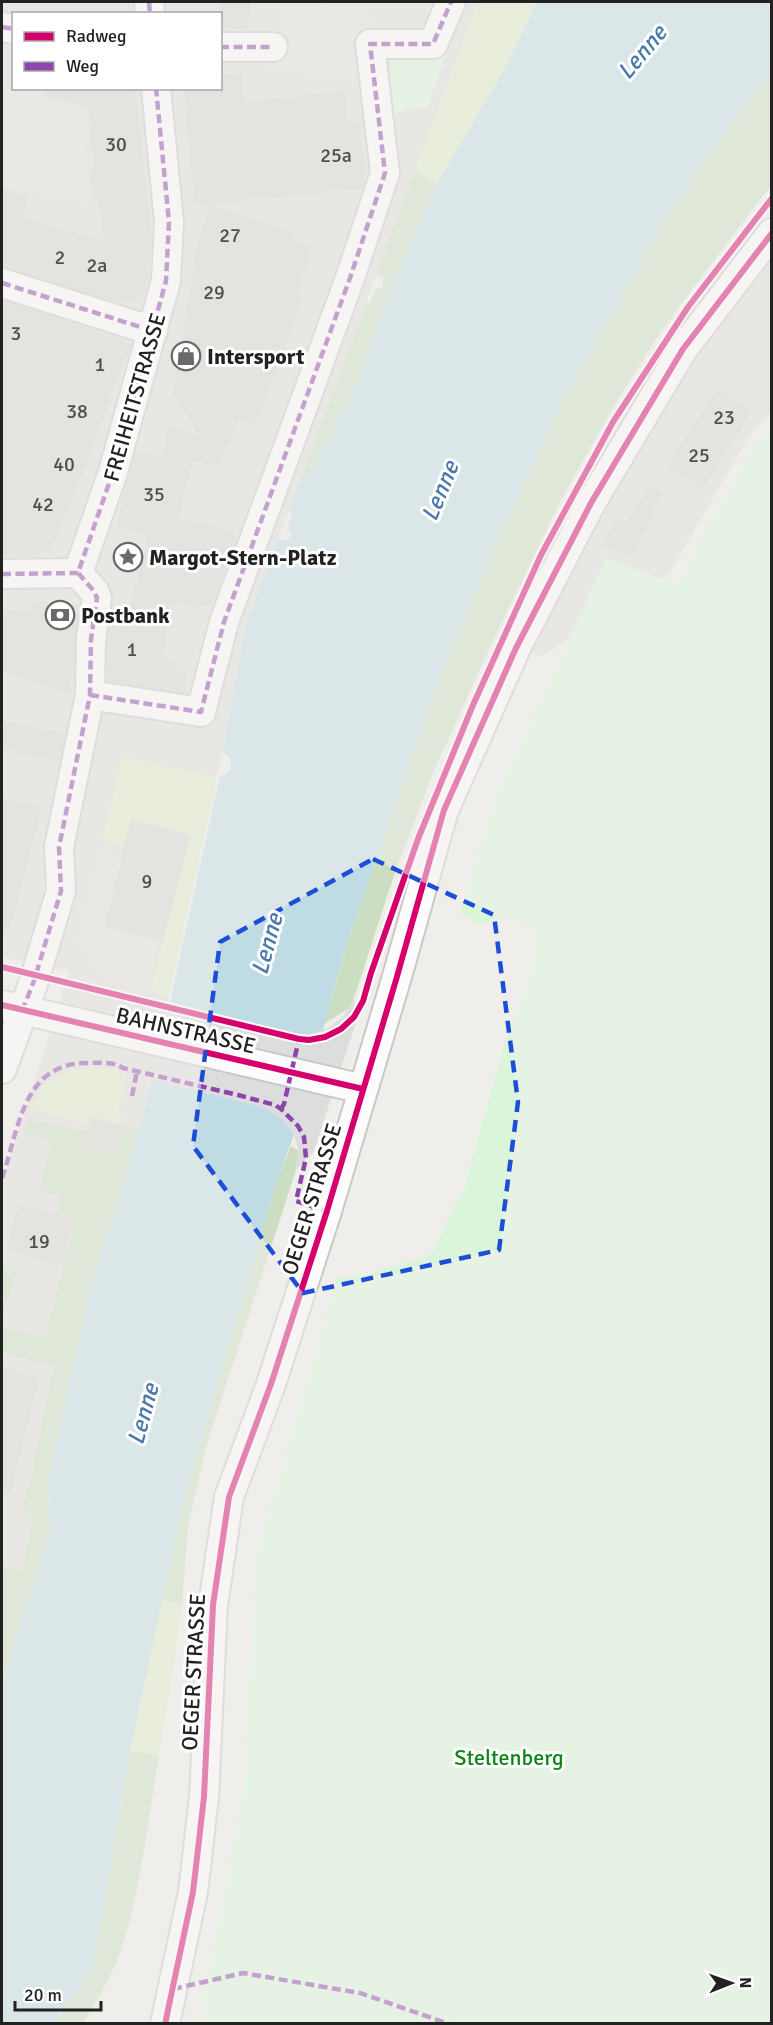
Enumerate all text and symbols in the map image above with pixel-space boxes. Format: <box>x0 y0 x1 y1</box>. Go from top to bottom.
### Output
legend <box>12 12 222 90</box>
water label: Lenne <box>611 18 674 85</box>
text: Radweg <box>66 25 127 47</box>
text: Weg <box>66 55 99 77</box>
house number: 30 <box>105 132 127 157</box>
house number: 25a <box>320 143 352 168</box>
house number: 27 <box>219 223 241 248</box>
house number: 2 <box>55 245 65 270</box>
house number: 2a <box>87 253 107 278</box>
house number: 29 <box>203 280 225 305</box>
street label: FREIHEITSTRASSE <box>97 310 171 485</box>
house number: 3 <box>11 321 21 346</box>
shop icon: Intersport <box>170 340 202 372</box>
place label: Intersport <box>207 343 305 370</box>
house number: 1 <box>95 352 105 377</box>
house number: 38 <box>66 399 88 424</box>
house number: 23 <box>713 405 735 430</box>
house number: 25 <box>688 443 710 468</box>
house number: 40 <box>53 452 75 477</box>
water label: Lenne <box>414 456 466 525</box>
house number: 35 <box>143 482 165 507</box>
house number: 42 <box>32 492 54 517</box>
place icon: Margot-Stern-Platz <box>112 541 144 573</box>
place label: Margot-Stern-Platz <box>149 544 337 571</box>
bank icon: Postbank <box>44 599 76 631</box>
place label: Postbank <box>81 602 170 629</box>
house number: 1 <box>127 637 137 662</box>
house number: 9 <box>142 869 152 894</box>
water label: Lenne <box>244 909 290 978</box>
street label: BAHNSTRASSE <box>113 1001 258 1060</box>
street label: OEGER STRASSE <box>276 1120 347 1278</box>
house number: 19 <box>28 1229 50 1254</box>
water label: Lenne <box>120 1379 166 1448</box>
street label: OEGER STRASSE <box>176 1593 211 1751</box>
park label: Steltenberg <box>454 1744 564 1771</box>
north arrow <box>701 1953 761 2013</box>
scale bar <box>15 1974 100 2012</box>
text: N <box>735 1977 755 1988</box>
text: 20 m <box>24 1984 62 2006</box>

